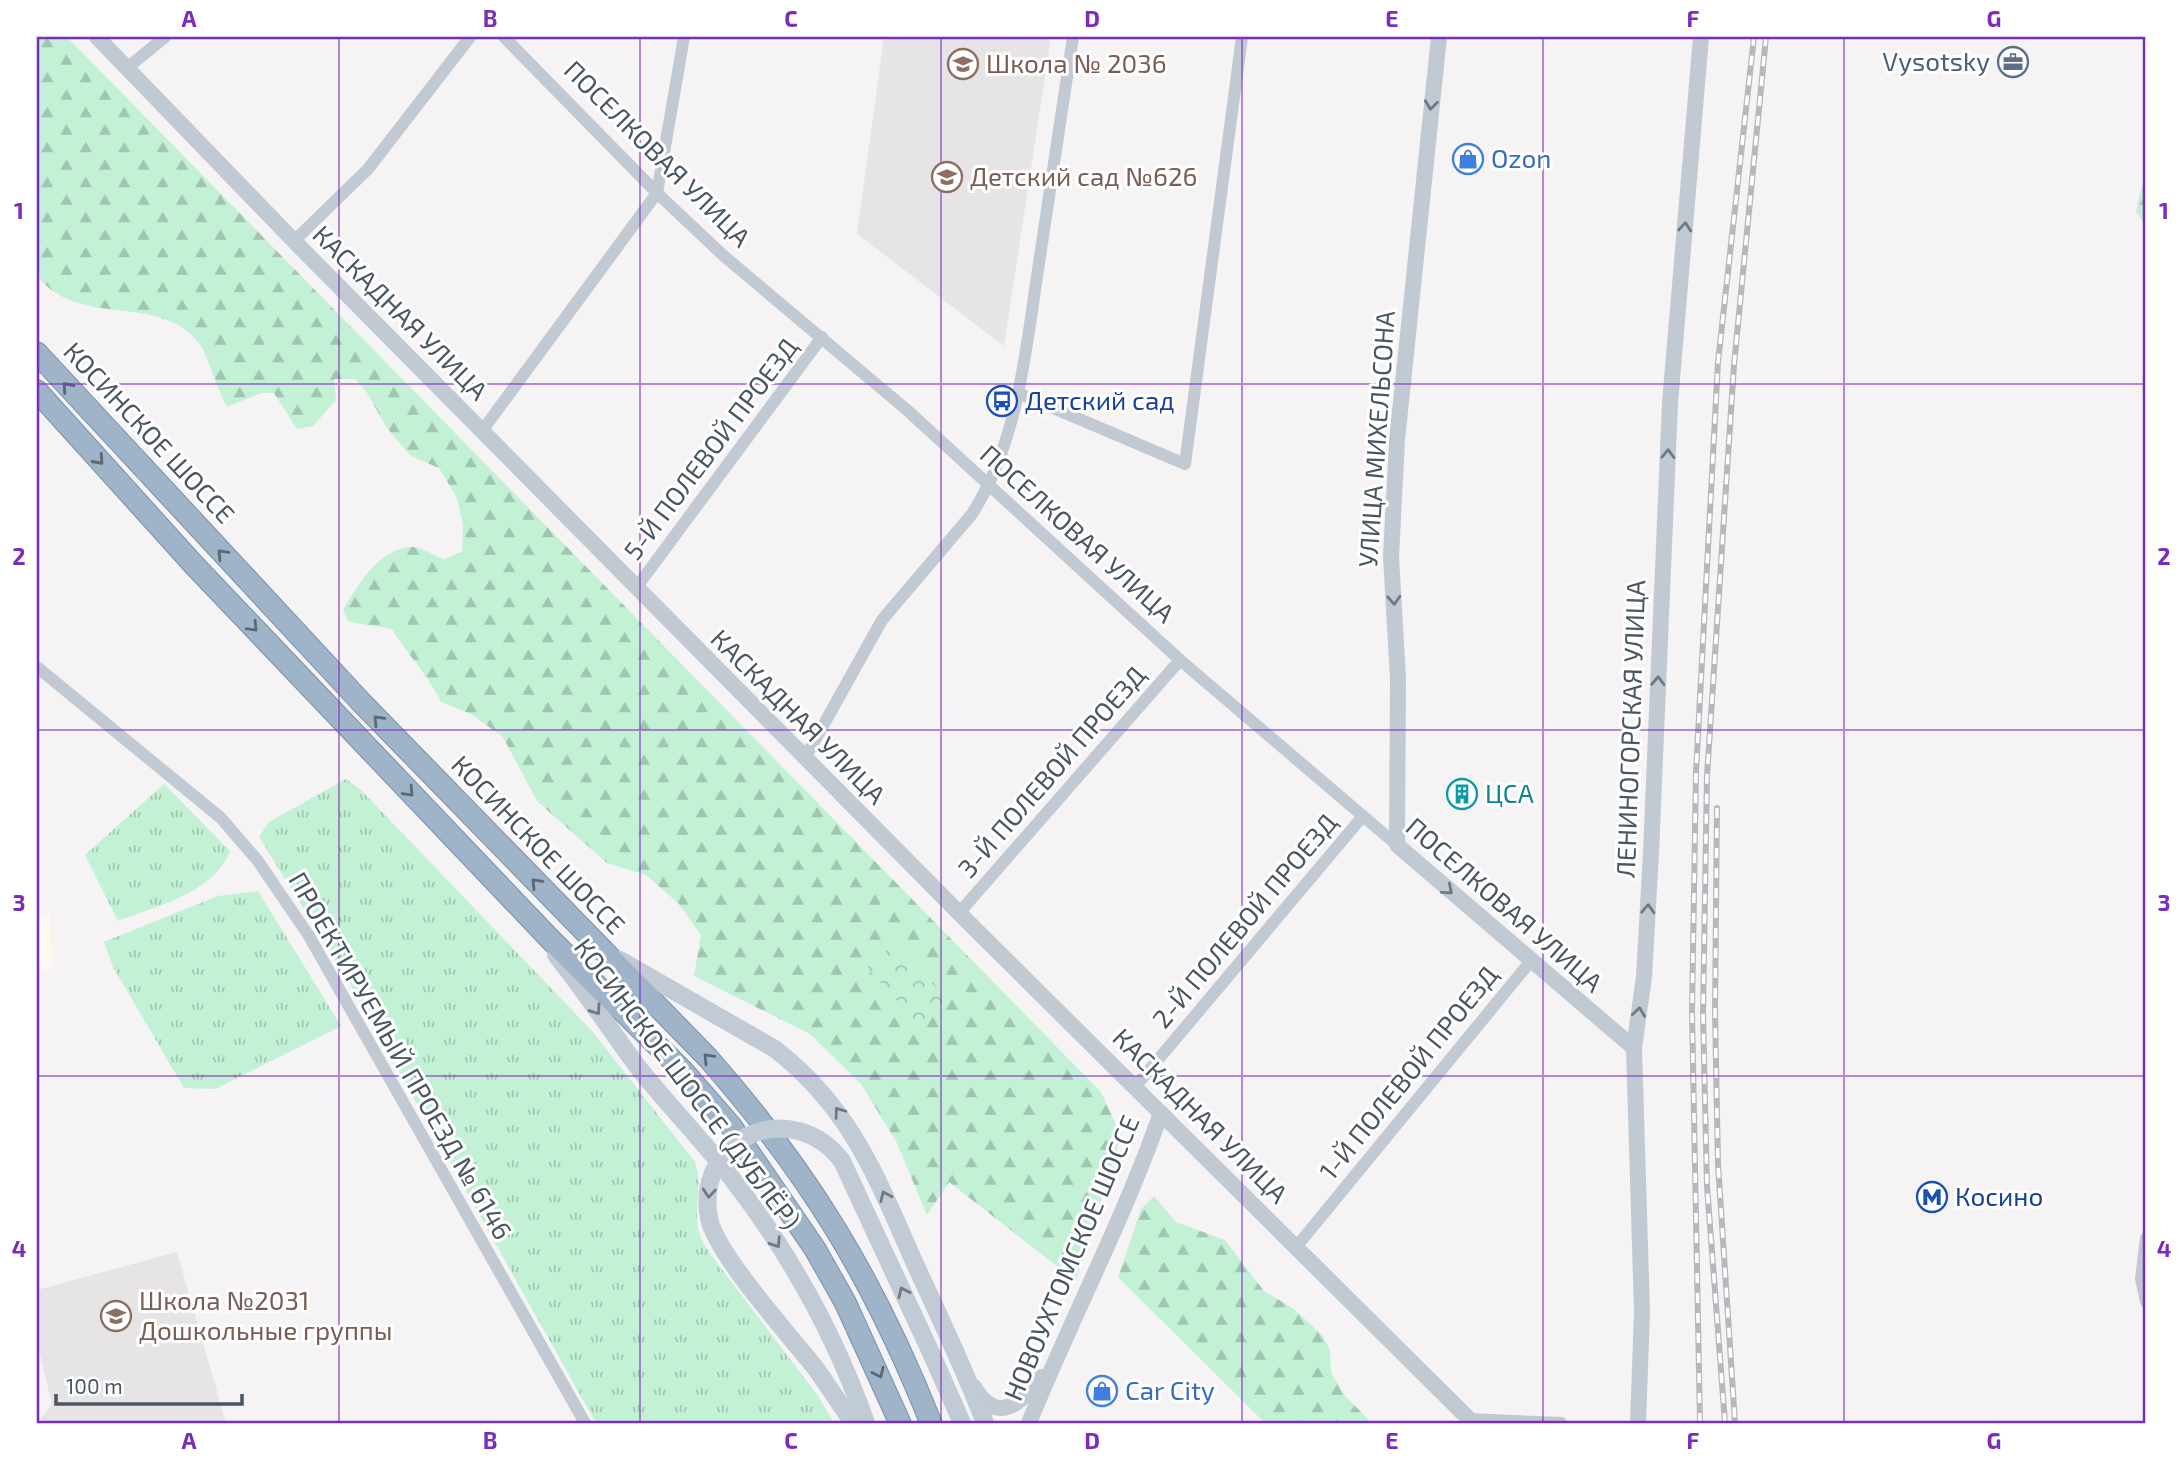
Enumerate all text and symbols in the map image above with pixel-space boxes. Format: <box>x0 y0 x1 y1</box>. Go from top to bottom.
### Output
text: A <box>181 4 197 32</box>
text: B <box>483 4 497 32</box>
text: C <box>784 4 798 32</box>
text: D <box>1084 4 1100 32</box>
text: E <box>1385 4 1399 32</box>
text: F <box>1687 4 1700 32</box>
text: G <box>1987 4 2001 32</box>
place label: Vysotsky <box>1882 45 1990 76</box>
office icon: Vysotsky <box>1996 45 2030 79</box>
school or university icon: Школа № 2036 <box>946 47 980 81</box>
place label: Школа № 2036 <box>986 47 1167 78</box>
street label: ПОСЕЛКОВАЯ УЛИЦА <box>559 53 758 252</box>
one-way arrow <box>1424 99 1439 110</box>
shop icon: Ozon <box>1451 142 1485 176</box>
place label: Ozon <box>1491 142 1551 173</box>
school or university icon: Детский сад №626 <box>930 160 964 194</box>
place label: Детский сад №626 <box>970 160 1197 191</box>
text: 1 <box>14 196 24 224</box>
text: 1 <box>2159 196 2169 224</box>
street label: КАСКАДНАЯ УЛИЦА <box>307 218 495 406</box>
one-way arrow <box>1677 221 1692 232</box>
street label: УЛИЦА МИХЕЛЬСОНА <box>1351 309 1400 568</box>
street label: 5-Й ПОЛЕВОЙ ПРОЕЗД <box>616 331 803 565</box>
street label: КОСИНСКОЕ ШОССЕ <box>58 335 242 529</box>
one-way arrow <box>63 382 75 395</box>
bus stop icon: Детский сад <box>985 384 1019 418</box>
place label: Детский сад <box>1025 384 1175 415</box>
street label: ПОСЕЛКОВАЯ УЛИЦА <box>975 438 1181 628</box>
one-way arrow <box>1660 448 1675 459</box>
one-way arrow <box>91 452 103 465</box>
text: 2 <box>12 542 26 570</box>
text: 2 <box>2157 542 2171 570</box>
one-way arrow <box>218 549 231 562</box>
street label: ЛЕНИНОГОРСКАЯ УЛИЦА <box>1609 579 1650 878</box>
one-way arrow <box>1386 594 1401 605</box>
one-way arrow <box>245 619 257 632</box>
street label: КАСКАДНАЯ УЛИЦА <box>705 622 893 810</box>
street label: 3-Й ПОЛЕВОЙ ПРОЕЗД <box>951 659 1151 883</box>
one-way arrow <box>1651 675 1666 686</box>
one-way arrow <box>373 715 386 728</box>
street label: КОСИНСКОЕ ШОССЕ <box>446 748 632 940</box>
building icon: ЦСА <box>1445 777 1479 811</box>
place label: ЦСА <box>1485 777 1534 808</box>
one-way arrow <box>401 784 414 797</box>
street label: 2-Й ПОЛЕВОЙ ПРОЕЗД <box>1145 807 1343 1034</box>
street label: ПОСЕЛКОВАЯ УЛИЦА <box>1400 810 1610 998</box>
street label: ПРОЕКТИРУЕМЫЙ ПРОЕЗД № 6146 <box>283 866 519 1244</box>
one-way arrow <box>531 879 544 892</box>
one-way arrow <box>1440 882 1453 894</box>
text: 3 <box>12 888 26 916</box>
text: 3 <box>2157 888 2171 916</box>
one-way arrow <box>1640 903 1655 914</box>
street label: КОСИНСКОЕ ШОССЕ (ДУБЛЁР) <box>569 932 808 1234</box>
street label: 1-Й ПОЛЕВОЙ ПРОЕЗД <box>1312 959 1504 1185</box>
one-way arrow <box>588 1002 600 1015</box>
one-way arrow <box>1631 1007 1646 1018</box>
street label: КАСКАДНАЯ УЛИЦА <box>1107 1021 1295 1209</box>
one-way arrow <box>704 1053 717 1066</box>
one-way arrow <box>835 1107 847 1120</box>
street label: НОВОУХТОМСКОЕ ШОССЕ <box>996 1110 1145 1405</box>
metro station icon: Косино <box>1915 1180 1949 1214</box>
place label: Косино <box>1955 1180 2043 1211</box>
one-way arrow <box>702 1188 717 1199</box>
one-way arrow <box>879 1191 893 1203</box>
text: 4 <box>12 1234 26 1262</box>
text: 4 <box>2157 1234 2171 1262</box>
one-way arrow <box>768 1236 781 1249</box>
place label: Школа №2031 Дошкольные группы <box>139 1284 393 1346</box>
one-way arrow <box>897 1287 911 1300</box>
school or university icon: Школа №2031 Дошкольные группы <box>99 1299 133 1333</box>
scale bar <box>56 1362 242 1406</box>
one-way arrow <box>871 1366 885 1379</box>
text: 100 m <box>66 1373 123 1398</box>
shop icon: Car City <box>1085 1374 1119 1408</box>
place label: Car City <box>1125 1374 1215 1405</box>
text: A <box>181 1426 197 1454</box>
text: B <box>483 1426 497 1454</box>
text: C <box>784 1426 798 1454</box>
text: D <box>1084 1426 1100 1454</box>
text: E <box>1385 1426 1399 1454</box>
text: F <box>1687 1426 1700 1454</box>
text: G <box>1987 1426 2001 1454</box>

